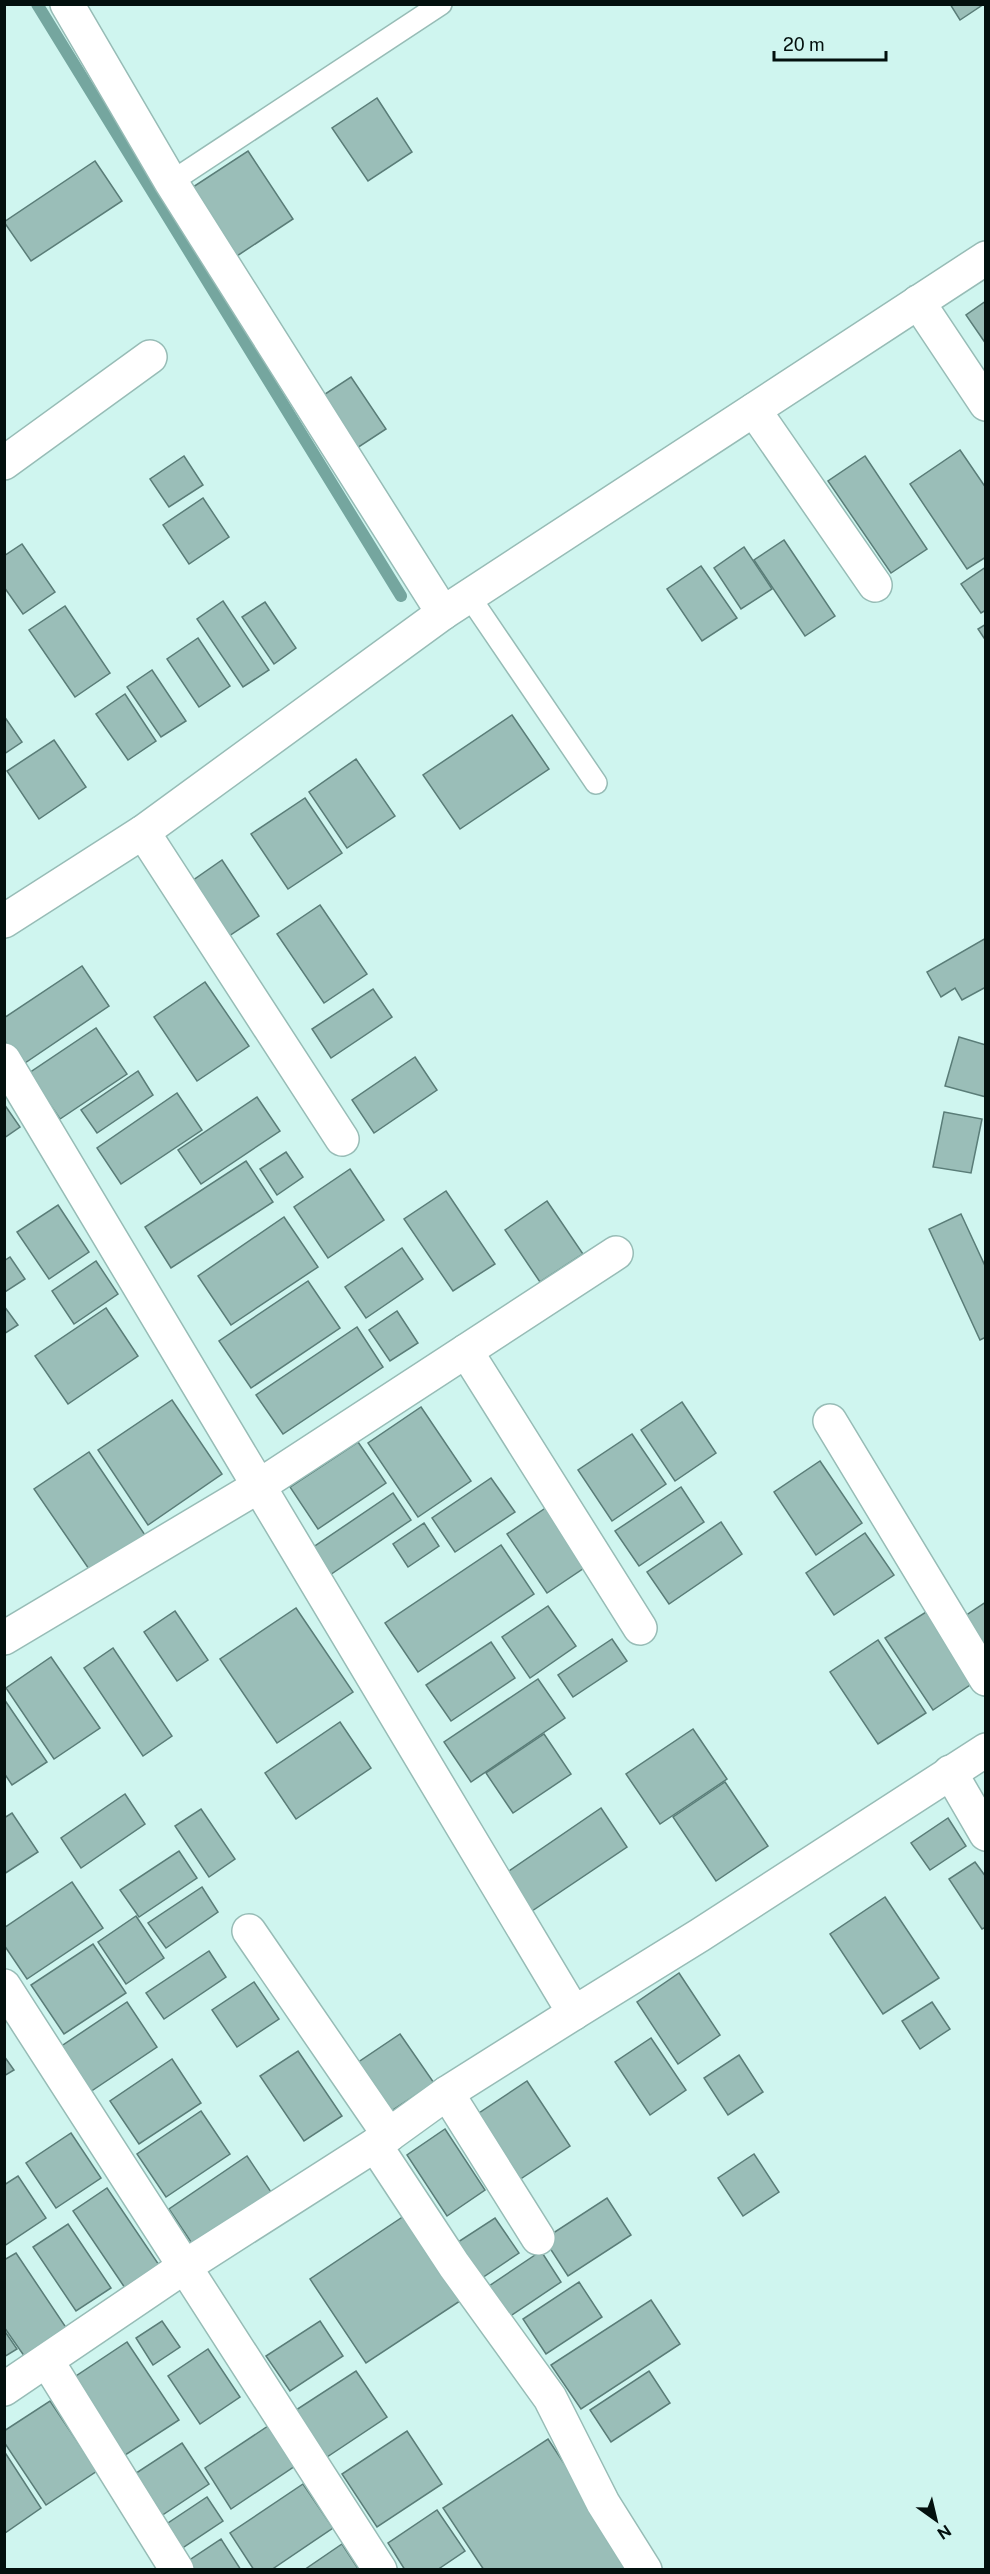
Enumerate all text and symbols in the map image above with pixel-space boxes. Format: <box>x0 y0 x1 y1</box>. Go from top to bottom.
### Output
scale bar <box>774 24 886 62</box>
text: 20 m <box>783 34 825 55</box>
north arrow <box>906 2490 966 2550</box>
text: N <box>934 2521 955 2543</box>

